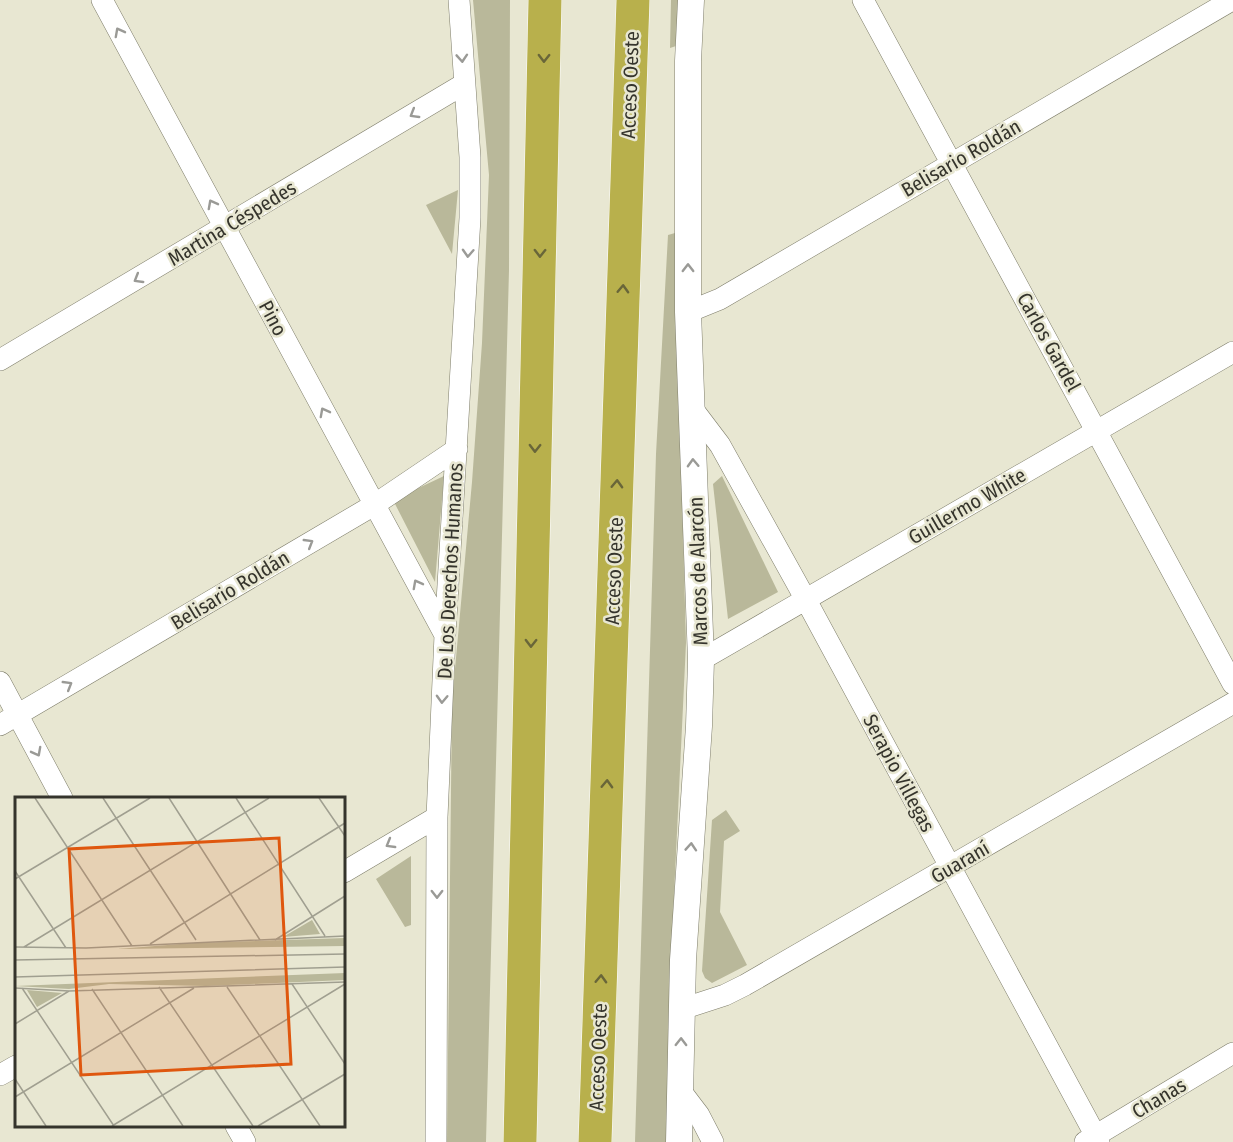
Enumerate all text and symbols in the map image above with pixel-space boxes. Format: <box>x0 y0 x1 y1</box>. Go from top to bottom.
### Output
one-way arrow <box>115 28 126 38</box>
street label: Acceso Oeste <box>616 31 644 139</box>
one-way arrow <box>456 54 469 63</box>
one-way arrow <box>538 54 550 63</box>
one-way arrow <box>410 107 420 119</box>
street label: Belisario Roldán <box>897 114 1025 202</box>
street label: Martina Céspedes <box>163 175 301 271</box>
one-way arrow <box>208 199 219 210</box>
one-way arrow <box>461 249 474 258</box>
one-way arrow <box>533 249 546 258</box>
one-way arrow <box>682 264 694 273</box>
one-way arrow <box>134 271 144 283</box>
one-way arrow <box>617 284 629 293</box>
street label: Carlos Gardel <box>1012 288 1086 396</box>
street label: Pino <box>254 296 292 340</box>
one-way arrow <box>320 408 331 418</box>
one-way arrow <box>529 444 542 453</box>
one-way arrow <box>687 459 700 468</box>
street label: De Los Derechos Humanos <box>432 462 468 680</box>
street label: Guillermo White <box>904 463 1030 549</box>
one-way arrow <box>610 479 623 488</box>
street label: Marcos de Alarcón <box>683 496 713 646</box>
street label: Acceso Oeste <box>600 517 628 625</box>
one-way arrow <box>303 539 313 551</box>
street label: Belisario Roldán <box>166 545 294 635</box>
one-way arrow <box>413 579 424 590</box>
one-way arrow <box>525 639 537 648</box>
one-way arrow <box>62 681 72 692</box>
one-way arrow <box>436 695 449 704</box>
street label: Serapio Villegas <box>858 710 940 836</box>
one-way arrow <box>30 746 42 757</box>
one-way arrow <box>601 779 613 788</box>
inset map <box>15 797 345 1127</box>
street label: Guaraní <box>927 836 993 888</box>
one-way arrow <box>386 837 396 849</box>
one-way arrow <box>684 842 697 851</box>
one-way arrow <box>431 890 443 899</box>
one-way arrow <box>594 974 607 983</box>
street label: Acceso Oeste <box>584 1003 612 1111</box>
one-way arrow <box>675 1037 688 1046</box>
street label: Chanas <box>1128 1073 1190 1123</box>

